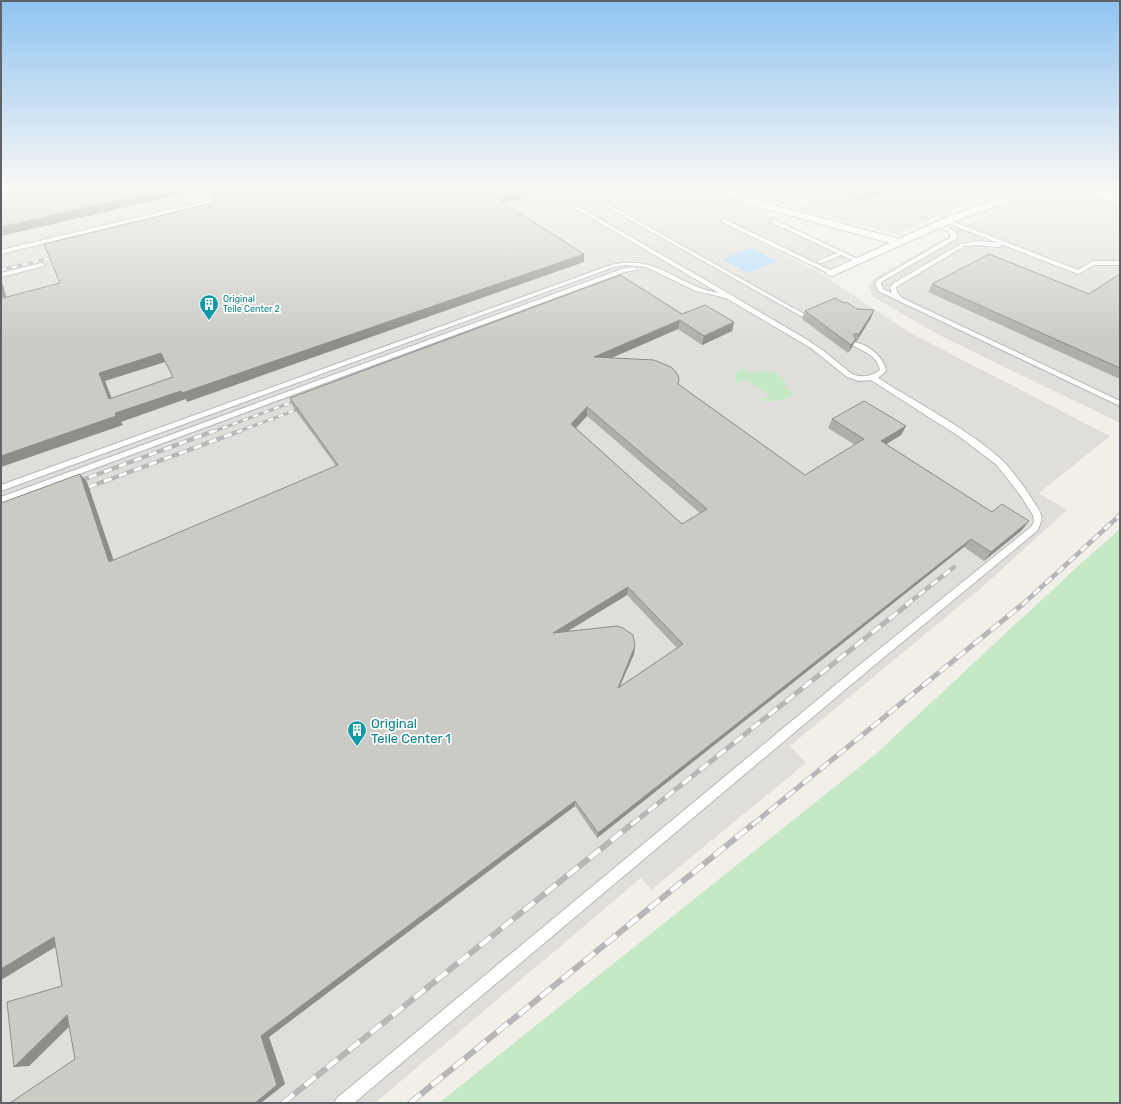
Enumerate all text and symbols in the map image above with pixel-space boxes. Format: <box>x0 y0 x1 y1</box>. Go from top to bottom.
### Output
building icon: Original Teile Center 2 <box>198 293 220 321</box>
place label: Original Teile Center 2 <box>223 294 280 314</box>
place label: Original Teile Center 1 <box>371 716 451 746</box>
building icon: Original Teile Center 1 <box>346 719 368 747</box>

